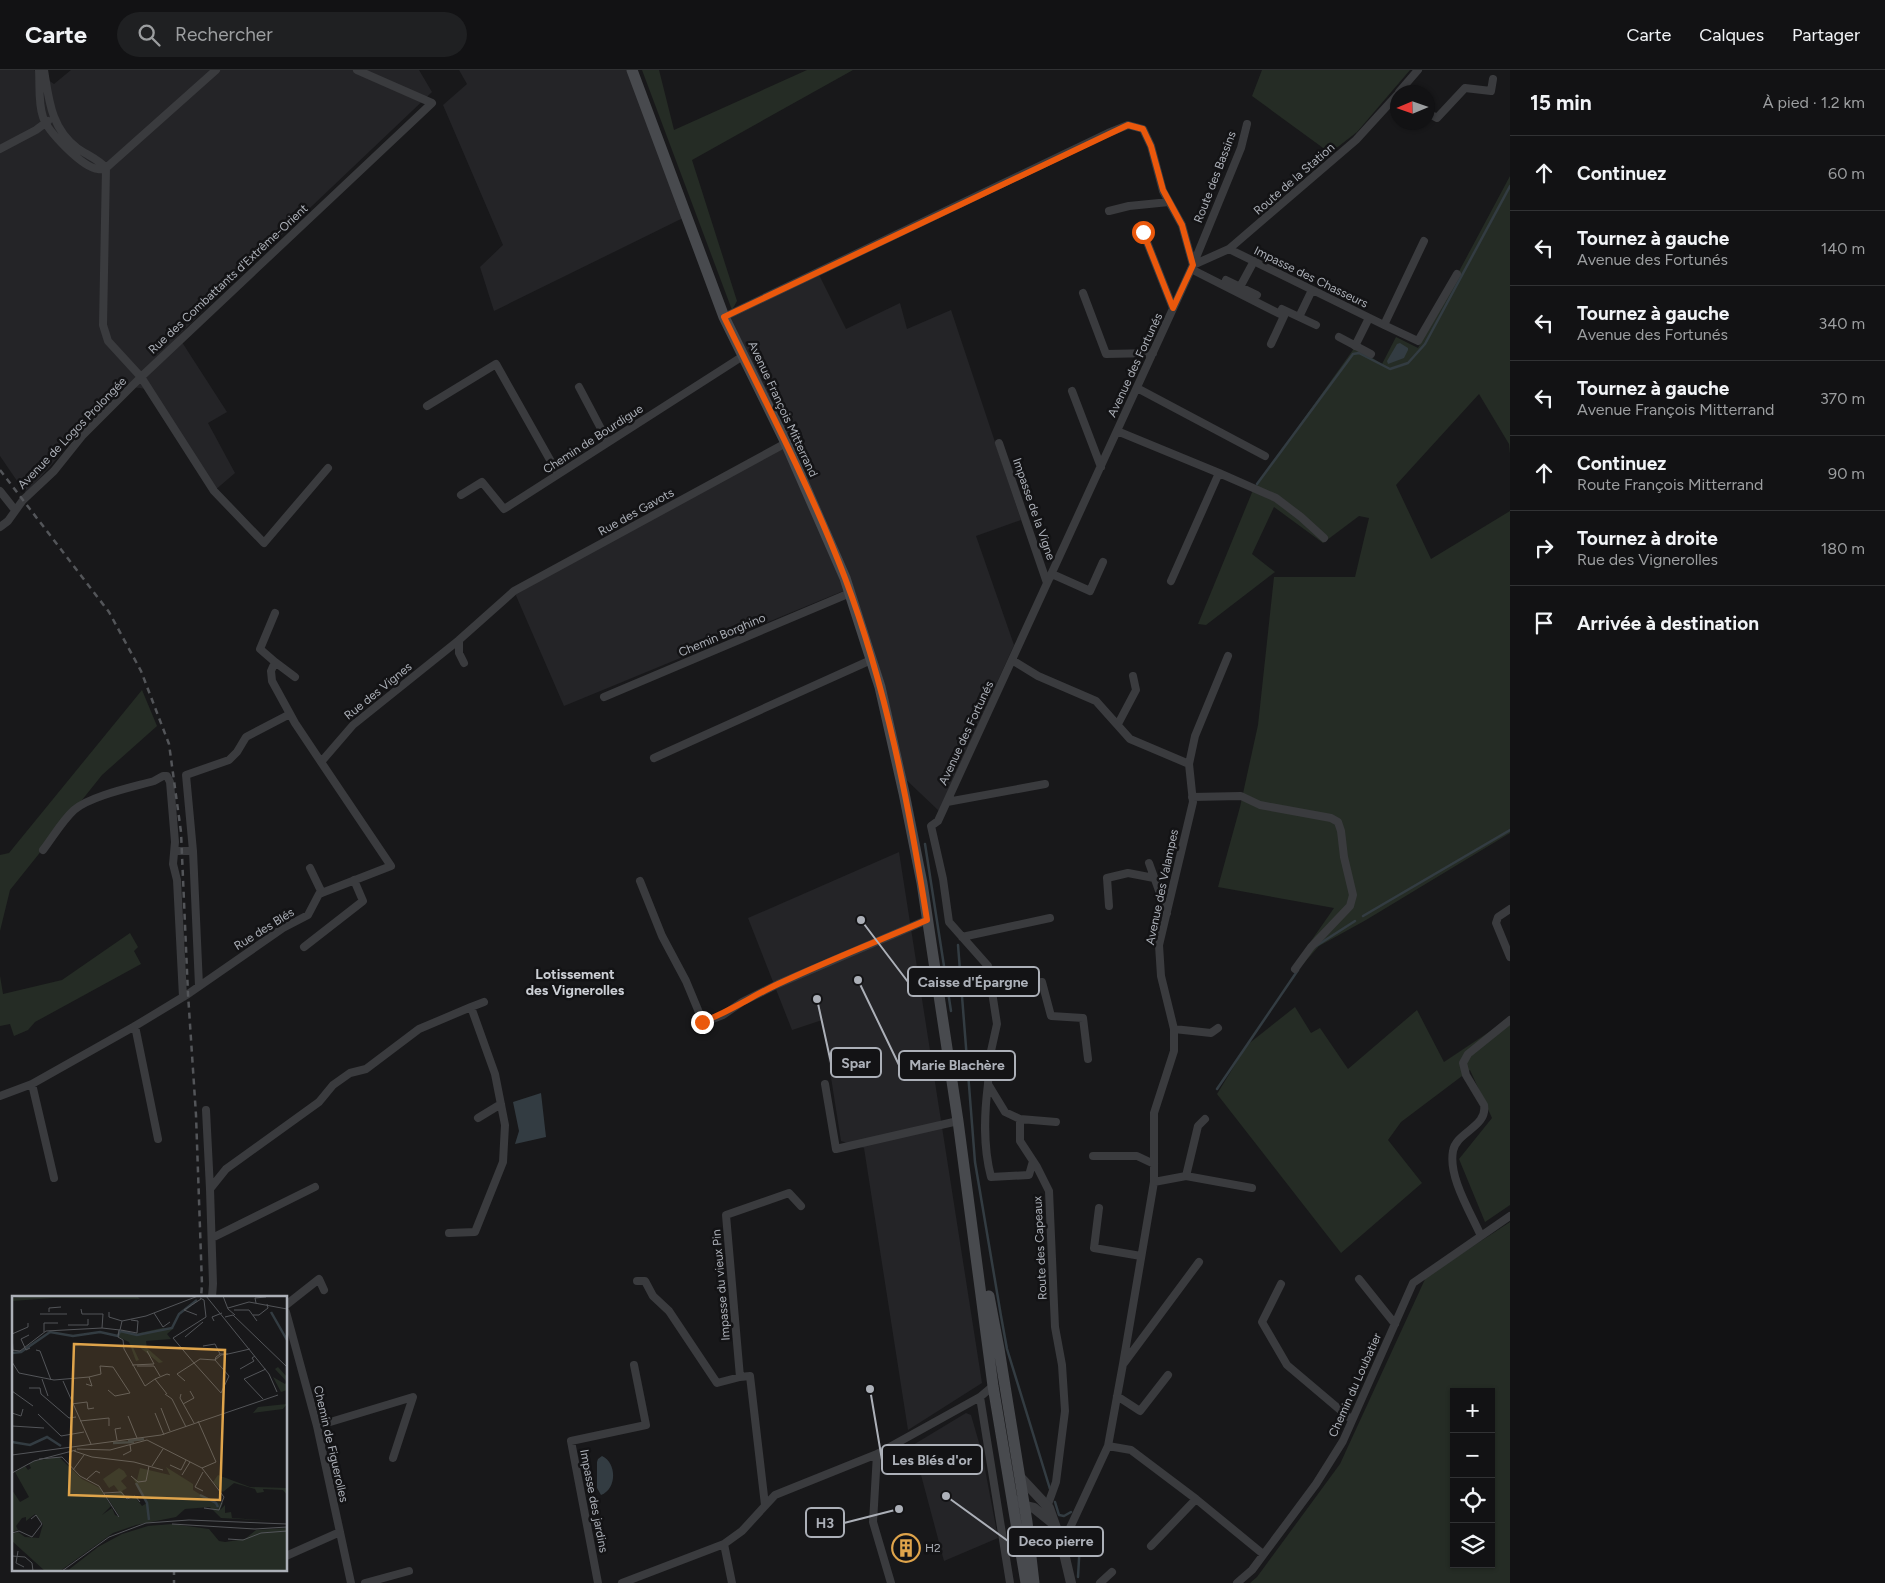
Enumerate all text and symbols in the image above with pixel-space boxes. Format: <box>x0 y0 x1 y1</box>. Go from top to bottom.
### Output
search box <box>117 12 467 57</box>
text: Carte <box>25 20 87 49</box>
icon: search <box>135 21 163 49</box>
text: Rechercher <box>175 23 273 46</box>
text: Carte <box>1626 24 1671 46</box>
text: Calques <box>1699 24 1764 46</box>
text: Partager <box>1792 24 1860 46</box>
north arrow <box>1390 85 1435 130</box>
text: 15 min <box>1530 90 1592 115</box>
text: À pied · 1.2 km <box>1763 93 1865 112</box>
street label: Route des Bassins <box>1191 129 1239 225</box>
street label: Route de la Station <box>1251 140 1337 218</box>
icon: ahead <box>1530 159 1558 187</box>
text: Continuez <box>1577 162 1666 185</box>
text: 60 m <box>1828 164 1865 183</box>
street label: Rue des Combattants d'Extrême-Orient <box>145 201 311 357</box>
route start <box>1132 221 1155 244</box>
text: Tournez à gauche <box>1577 227 1729 250</box>
icon: left <box>1530 234 1558 262</box>
text: 140 m <box>1821 239 1865 258</box>
street label: Impasse des Chasseurs <box>1252 243 1371 311</box>
text: Avenue des Fortunés <box>1577 250 1728 269</box>
text: Tournez à gauche <box>1577 302 1729 325</box>
icon: left <box>1530 309 1558 337</box>
street label: Avenue des Fortunés <box>1105 310 1165 419</box>
text: 340 m <box>1819 314 1865 333</box>
text: Avenue des Fortunés <box>1577 325 1728 344</box>
street label: Avenue François Mitterrand <box>745 339 821 479</box>
street label: Avenue de Logos Prolongée <box>15 374 130 492</box>
text: Tournez à gauche <box>1577 377 1729 400</box>
icon: left <box>1530 384 1558 412</box>
text: 370 m <box>1820 389 1865 408</box>
text: Avenue François Mitterrand <box>1577 400 1774 419</box>
street label: Chemin de Bourdigue <box>540 401 646 477</box>
text: Continuez <box>1577 452 1666 475</box>
street label: Impasse de la Vigne <box>1010 456 1058 562</box>
icon: ahead <box>1530 459 1558 487</box>
text: 90 m <box>1828 464 1865 483</box>
text: Route François Mitterrand <box>1577 475 1763 494</box>
street label: Rue des Gavots <box>596 485 677 539</box>
text: Tournez à droite <box>1577 527 1718 550</box>
icon: right <box>1530 534 1558 562</box>
text: 180 m <box>1821 539 1865 558</box>
text: Rue des Vignerolles <box>1577 550 1718 569</box>
icon: arrive <box>1530 609 1558 637</box>
street label: Chemin Borghino <box>676 610 768 660</box>
text: Arrivée à destination <box>1577 612 1759 635</box>
street label: Rue des Vignes <box>341 659 415 723</box>
street label: Avenue des Fortunés <box>936 678 996 787</box>
street label: Avenue des Valampes <box>1143 828 1181 946</box>
street label: Rue des Blés <box>231 905 297 953</box>
district label: Lotissement des Vignerolles <box>526 966 625 999</box>
callout: Caisse d'Épargne <box>908 967 1039 996</box>
text: Caisse d'Épargne <box>918 974 1029 991</box>
route end <box>691 1011 714 1034</box>
callout: Spar <box>831 1048 881 1077</box>
callout: Marie Blachère <box>899 1051 1015 1080</box>
text: Spar <box>841 1055 872 1072</box>
text: Marie Blachère <box>909 1057 1005 1074</box>
street label: Route des Capeaux <box>1030 1195 1050 1300</box>
street label: Impasse du vieux Pin <box>709 1229 733 1341</box>
inset map <box>12 1296 288 1570</box>
street label: Chemin du Loubatier <box>1326 1331 1384 1439</box>
street label: Chemin de Figuerolles <box>311 1384 351 1504</box>
map controls <box>1450 1388 1495 1568</box>
button: + <box>1450 1388 1495 1433</box>
button: − <box>1450 1433 1495 1478</box>
callout: Les Blés d'or <box>882 1445 982 1474</box>
street label: Impasse des jardins <box>577 1448 611 1554</box>
text: Les Blés d'or <box>892 1452 973 1469</box>
button: locate <box>1450 1478 1495 1523</box>
callout: H3 <box>806 1508 844 1537</box>
text: H3 <box>816 1515 834 1532</box>
button: layers <box>1450 1523 1495 1568</box>
callout: Deco pierre <box>1008 1527 1103 1556</box>
building icon: H2 <box>891 1533 921 1563</box>
text: Deco pierre <box>1019 1533 1094 1550</box>
place label: H2 <box>925 1541 941 1555</box>

